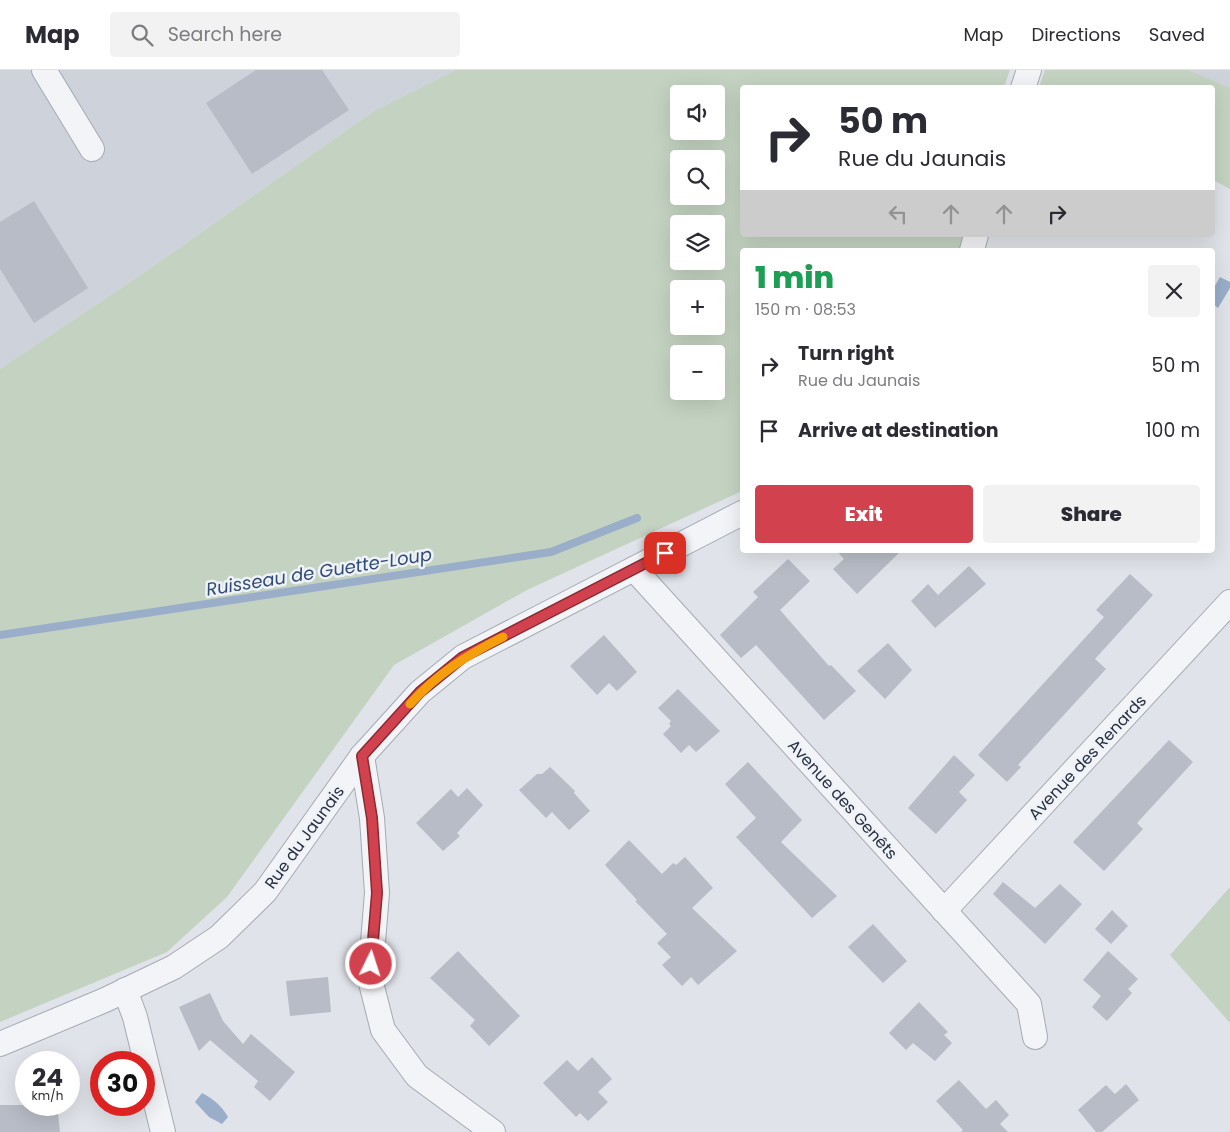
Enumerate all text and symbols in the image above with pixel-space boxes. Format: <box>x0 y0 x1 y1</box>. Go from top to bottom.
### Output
search box <box>110 12 460 57</box>
text: Map <box>25 18 80 51</box>
icon: search <box>128 21 156 49</box>
text: Search here <box>168 21 282 48</box>
text: Map <box>964 22 1003 47</box>
text: Directions <box>1031 22 1121 47</box>
text: Saved <box>1149 22 1205 47</box>
map controls <box>670 85 725 400</box>
button: sound <box>670 85 725 140</box>
text: 50 m <box>838 96 928 145</box>
icon: right <box>755 105 820 170</box>
text: Rue du Jaunais <box>838 143 1006 174</box>
button: search <box>670 150 725 205</box>
icon: left <box>884 200 912 228</box>
icon: ahead <box>937 200 965 228</box>
icon: ahead <box>990 200 1018 228</box>
icon: right <box>1043 200 1071 228</box>
button: layers <box>670 215 725 270</box>
text: 1 min <box>755 256 834 299</box>
button: close <box>1148 265 1200 317</box>
button: + <box>670 280 725 335</box>
text: 150 m · 08:53 <box>755 298 856 321</box>
text: Turn right <box>798 340 894 367</box>
button: − <box>670 345 725 400</box>
icon: right <box>755 352 783 380</box>
text: 50 m <box>1151 352 1200 379</box>
text: Rue du Jaunais <box>798 369 920 392</box>
icon: arrive <box>755 417 783 445</box>
text: Arrive at destination <box>798 417 999 444</box>
text: 100 m <box>1145 417 1200 444</box>
button: Exit <box>755 485 973 543</box>
button: Share <box>983 485 1200 543</box>
pin <box>644 532 686 574</box>
icon: arrive <box>651 539 679 567</box>
water label: Ruisseau de Guette-Loup <box>204 541 434 602</box>
street label: Avenue des Renards <box>1023 690 1152 825</box>
street label: Avenue des Genêts <box>782 734 903 864</box>
street label: Rue du Jaunais <box>259 781 350 894</box>
position arrow <box>344 937 396 989</box>
speed limit sign: 30 <box>90 1051 155 1116</box>
text: 24 <box>32 1060 63 1095</box>
text: km/h <box>32 1087 63 1104</box>

